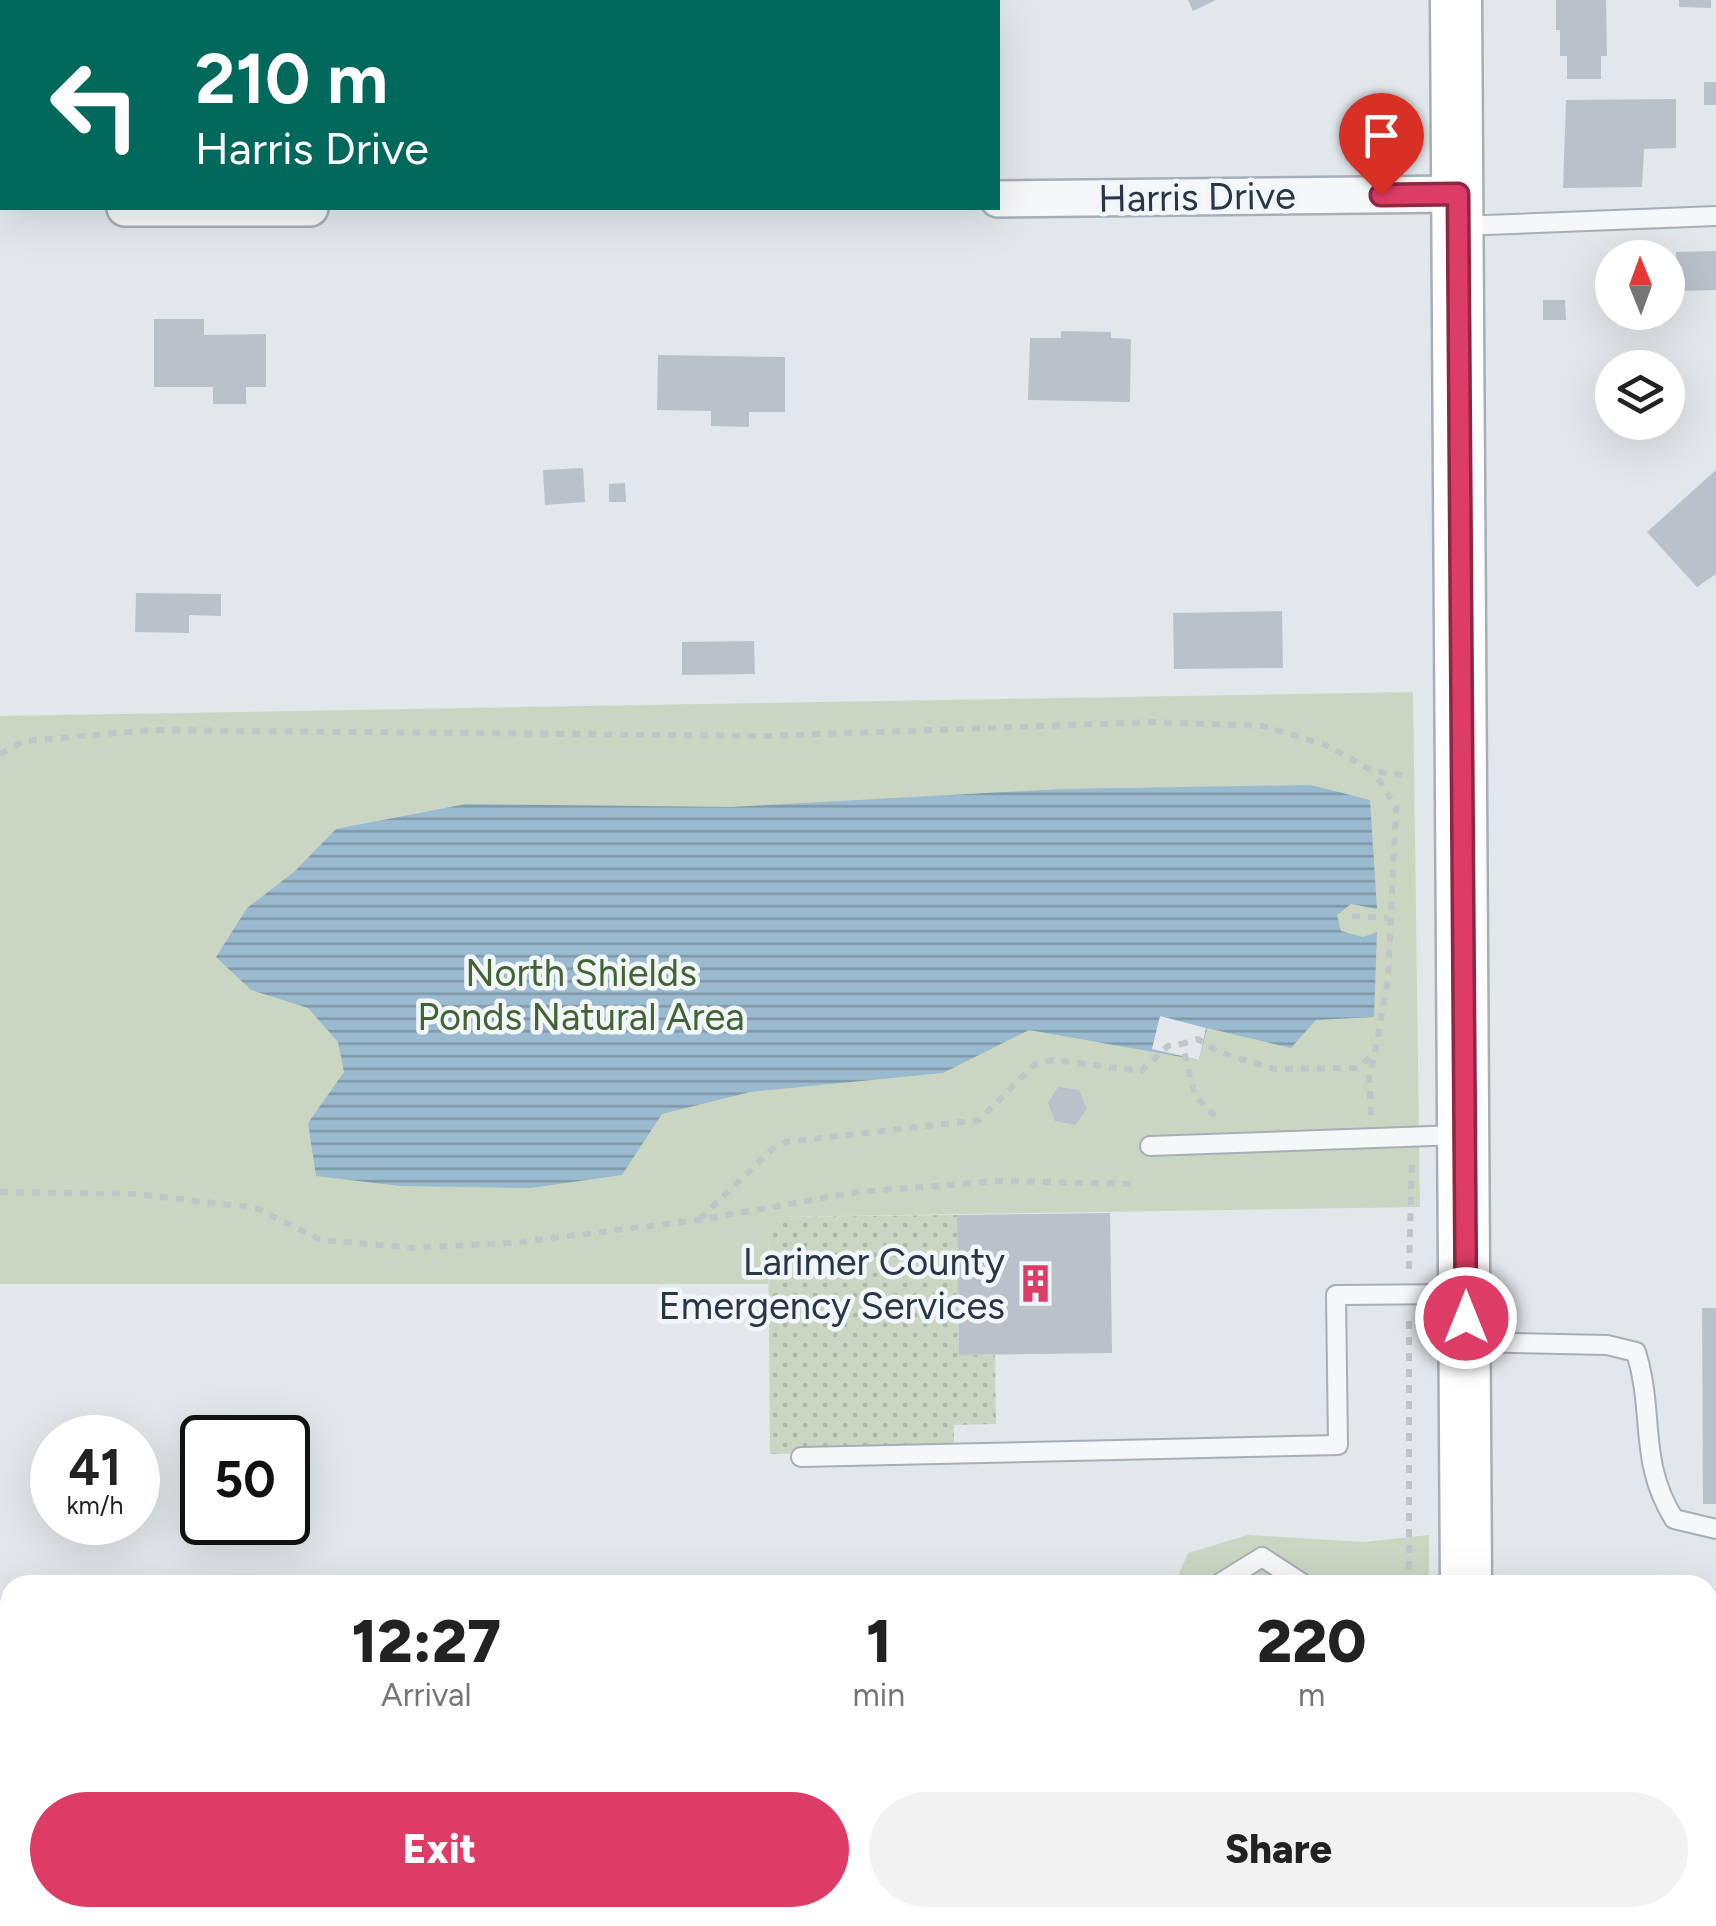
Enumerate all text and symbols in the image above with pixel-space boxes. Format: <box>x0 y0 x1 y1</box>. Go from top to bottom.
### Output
text: 210 m <box>195 36 388 121</box>
icon: left <box>30 40 160 170</box>
pin <box>1339 93 1424 196</box>
icon: arrive <box>1354 108 1409 163</box>
text: Harris Drive <box>195 121 429 175</box>
street label: Harris Drive <box>1098 172 1296 222</box>
north arrow <box>1595 240 1685 330</box>
map controls <box>1595 240 1685 440</box>
button: layers <box>1595 350 1685 440</box>
park label: North Shields Ponds Natural Area <box>417 950 745 1040</box>
place label: Larimer County Emergency Services <box>658 1239 1005 1329</box>
building icon: Larimer County Emergency Services <box>1014 1263 1056 1305</box>
position arrow <box>1414 1266 1518 1370</box>
speed limit sign: 50 <box>180 1415 310 1545</box>
text: 41 <box>69 1437 121 1498</box>
text: km/h <box>66 1490 124 1520</box>
text: 12:27 <box>352 1605 501 1677</box>
text: 1 <box>866 1605 892 1677</box>
text: 220 <box>1257 1605 1366 1677</box>
text: Arrival <box>381 1676 471 1714</box>
text: min <box>853 1676 905 1714</box>
text: m <box>1298 1676 1325 1714</box>
button: Exit <box>30 1792 849 1907</box>
button: Share <box>869 1792 1688 1907</box>

